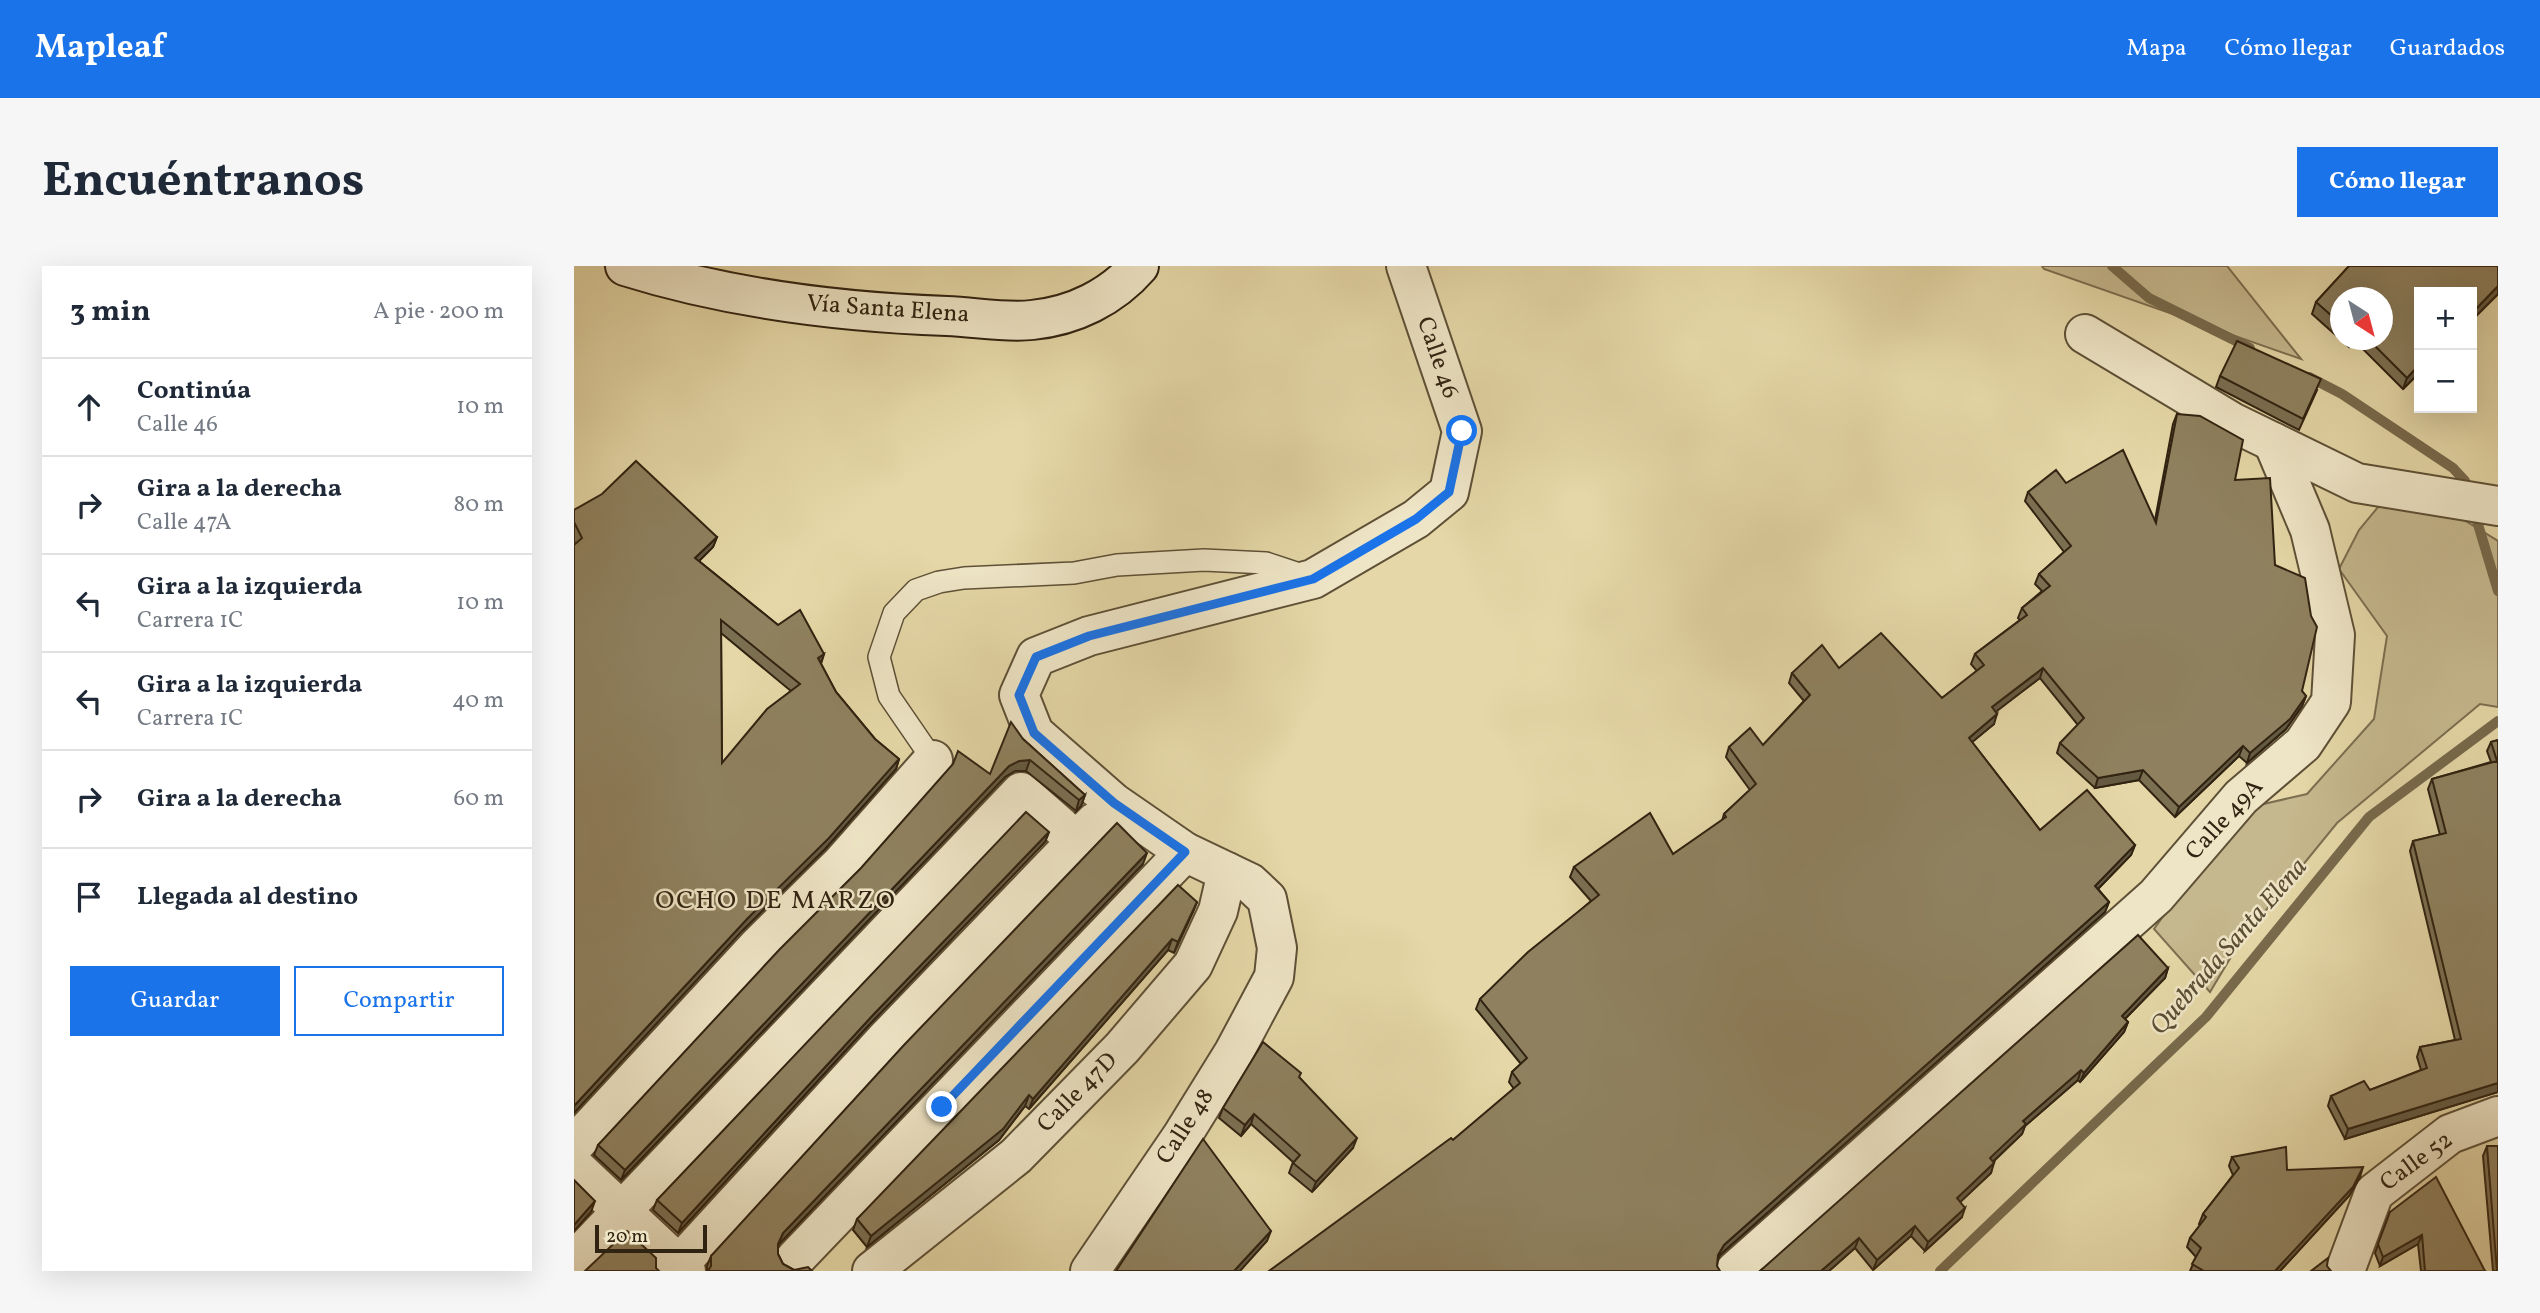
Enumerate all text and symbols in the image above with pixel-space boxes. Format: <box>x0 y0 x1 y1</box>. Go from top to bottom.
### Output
text: Mapleaf <box>35 26 165 72</box>
text: Mapa <box>2127 32 2187 66</box>
text: Cómo llegar <box>2225 32 2352 66</box>
text: Guardados <box>2390 32 2505 66</box>
button: Cómo llegar <box>2297 147 2498 217</box>
text: Encuéntranos <box>42 148 364 217</box>
street label: Vía Santa Elena <box>806 287 970 333</box>
north arrow <box>2330 287 2393 350</box>
map controls <box>2414 287 2477 413</box>
button: + <box>2414 287 2477 350</box>
text: 3 min <box>70 291 151 333</box>
text: A pie · 200 m <box>373 296 504 328</box>
street label: Calle 46 <box>1407 313 1467 403</box>
button: − <box>2414 350 2477 413</box>
text: Continúa <box>137 373 251 409</box>
icon: ahead <box>70 388 108 426</box>
text: 10 m <box>456 391 504 423</box>
text: Calle 46 <box>137 409 218 441</box>
route start <box>1446 415 1477 446</box>
text: Gira a la derecha <box>137 471 342 507</box>
icon: right <box>70 486 108 524</box>
text: 80 m <box>454 489 504 521</box>
text: Calle 47A <box>137 507 232 539</box>
text: Gira a la izquierda <box>137 569 362 605</box>
icon: left <box>70 584 108 622</box>
text: 10 m <box>456 587 504 619</box>
text: Carrera 1C <box>137 605 243 637</box>
text: Gira a la izquierda <box>137 667 362 703</box>
icon: left <box>70 682 108 720</box>
text: 40 m <box>452 685 504 717</box>
text: Carrera 1C <box>137 703 243 735</box>
street label: Calle 49A <box>2178 771 2272 869</box>
icon: right <box>70 780 108 818</box>
text: Gira a la derecha <box>137 781 342 817</box>
text: 60 m <box>454 783 504 815</box>
water label: Quebrada Santa Elena <box>2142 851 2316 1043</box>
icon: arrive <box>70 878 108 916</box>
text: Llegada al destino <box>137 879 358 915</box>
district label: OCHO DE MARZO <box>655 883 897 919</box>
button: Guardar <box>70 966 280 1036</box>
button: Compartir <box>294 966 504 1036</box>
street label: Calle 47D <box>1030 1045 1126 1141</box>
street label: Calle 48 <box>1149 1082 1223 1172</box>
route end <box>926 1091 957 1122</box>
street label: Calle 52 <box>2374 1124 2460 1200</box>
scale bar <box>595 1222 707 1254</box>
text: 20 m <box>606 1224 648 1250</box>

